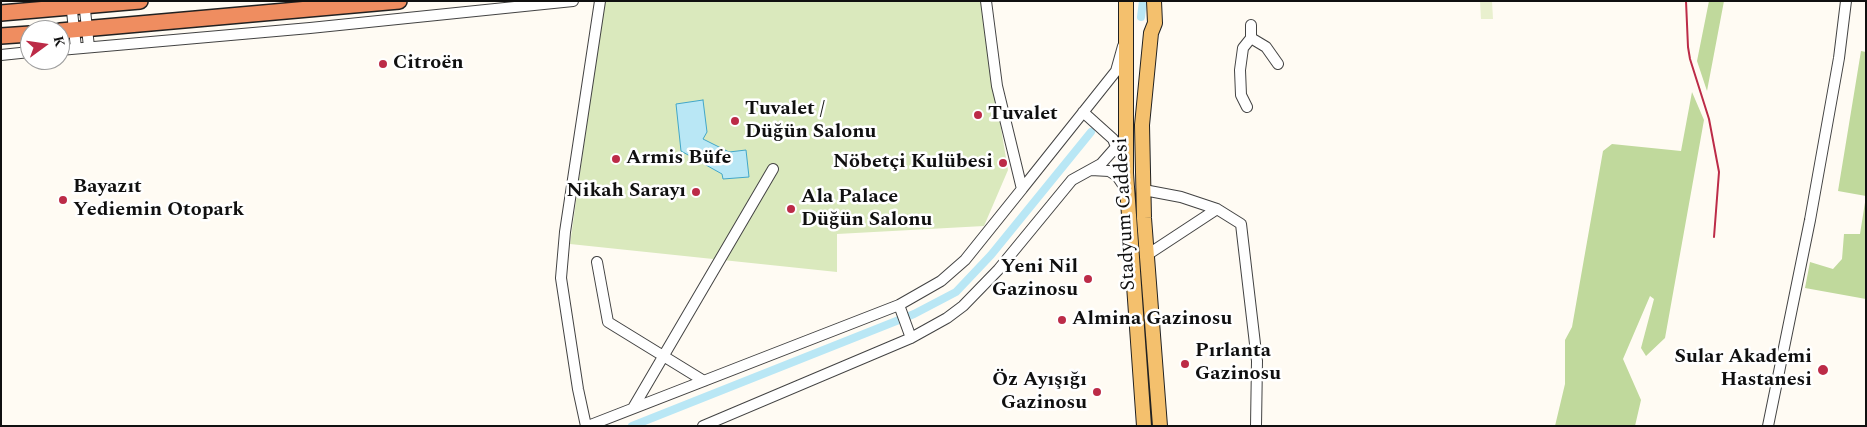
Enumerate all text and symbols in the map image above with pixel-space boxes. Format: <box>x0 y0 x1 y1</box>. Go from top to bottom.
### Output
north arrow <box>20 20 70 70</box>
text: K <box>48 34 71 49</box>
place label: Citroën <box>393 52 464 76</box>
marker: Citroën <box>377 58 389 70</box>
place label: Tuvalet / Düğün Salonu <box>745 98 876 145</box>
place label: Tuvalet <box>988 103 1058 127</box>
marker: Tuvalet <box>972 109 984 121</box>
marker: Tuvalet / Düğün Salonu <box>729 115 741 127</box>
street label: Stadyum Caddesi <box>1110 137 1142 291</box>
place label: Armis Büfe <box>626 147 731 171</box>
place label: Nöbetçi Kulübesi <box>833 151 993 175</box>
marker: Armis Büfe <box>610 153 622 165</box>
marker: Nöbetçi Kulübesi <box>997 157 1009 169</box>
place label: Bayazıt Yediemin Otopark <box>73 176 244 223</box>
place label: Nikah Sarayı <box>566 180 686 204</box>
marker: Nikah Sarayı <box>690 186 702 198</box>
place label: Ala Palace Düğün Salonu <box>801 186 932 233</box>
marker: Bayazıt Yediemin Otopark <box>57 194 69 206</box>
marker: Ala Palace Düğün Salonu <box>785 203 797 215</box>
place label: Yeni Nil Gazinosu <box>992 256 1078 303</box>
marker: Yeni Nil Gazinosu <box>1082 273 1094 285</box>
place label: Almina Gazinosu <box>1072 308 1232 332</box>
marker: Almina Gazinosu <box>1056 314 1068 326</box>
place label: Pırlanta Gazinosu <box>1195 340 1281 387</box>
place label: Sular Akademi Hastanesi <box>1675 346 1812 393</box>
marker: Pırlanta Gazinosu <box>1179 358 1191 370</box>
marker: Sular Akademi Hastanesi <box>1816 363 1830 377</box>
place label: Öz Ayışığı Gazinosu <box>992 369 1087 416</box>
marker: Öz Ayışığı Gazinosu <box>1091 386 1103 398</box>

